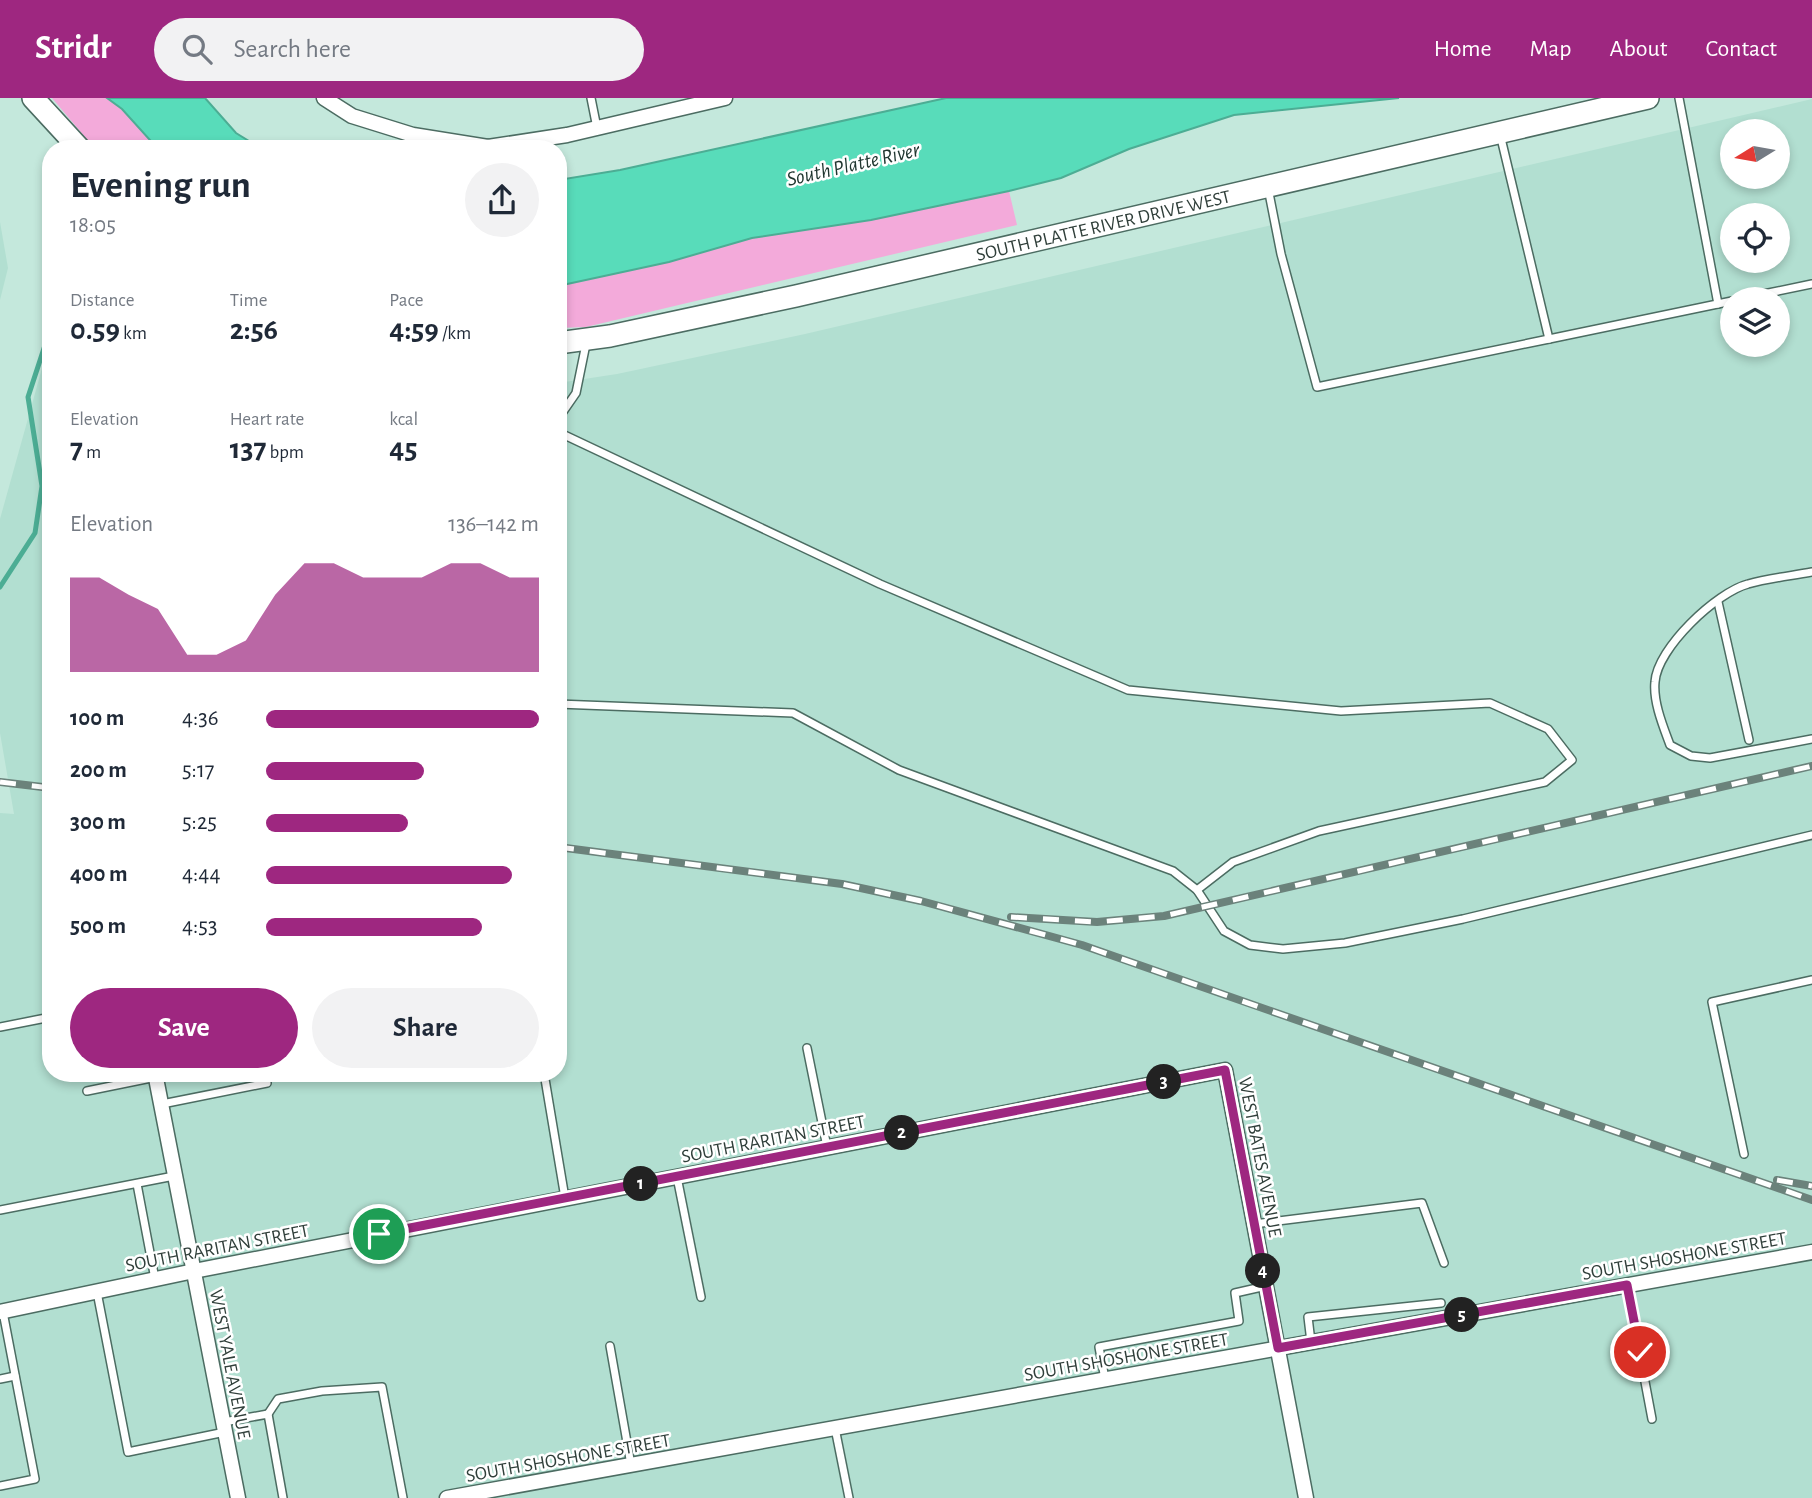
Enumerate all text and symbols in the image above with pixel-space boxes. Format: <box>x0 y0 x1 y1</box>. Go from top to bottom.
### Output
search box <box>154 18 644 81</box>
icon: search <box>178 30 216 68</box>
text: Stridr <box>35 32 112 65</box>
text: Search here <box>234 36 351 62</box>
text: Home <box>1434 37 1492 61</box>
text: Map <box>1530 37 1572 61</box>
text: About <box>1610 37 1667 61</box>
text: Contact <box>1705 37 1777 61</box>
north arrow <box>1720 119 1790 189</box>
map controls <box>1720 119 1790 357</box>
water label: South Platte River <box>785 139 923 190</box>
button: share <box>465 163 539 237</box>
text: Evening run <box>70 167 251 205</box>
street label: SOUTH PLATTE RIVER DRIVE WEST <box>974 187 1233 265</box>
button: locate <box>1720 203 1790 273</box>
text: 18:05 <box>70 214 116 237</box>
button: layers <box>1720 287 1790 357</box>
text: Distance <box>70 291 134 310</box>
text: Time <box>230 291 268 310</box>
text: Pace <box>389 291 424 310</box>
text: 0.59 <box>70 315 120 345</box>
text: 2:56 <box>230 315 278 345</box>
text: 4:59 <box>389 315 439 345</box>
text: km <box>120 324 147 343</box>
text: /km <box>439 324 471 343</box>
text: Elevation <box>70 410 139 429</box>
text: Heart rate <box>230 410 304 429</box>
text: kcal <box>389 410 418 429</box>
text: 7 <box>70 434 83 464</box>
text: 137 <box>230 434 266 464</box>
text: 45 <box>389 434 417 464</box>
text: m <box>83 443 101 462</box>
text: bpm <box>266 443 304 462</box>
text: Elevation <box>70 513 153 536</box>
text: 136–142 m <box>448 513 539 536</box>
text: 100 m <box>70 707 124 730</box>
text: 4:36 <box>182 707 219 730</box>
text: 200 m <box>70 759 127 782</box>
text: 5:17 <box>182 759 214 782</box>
text: 300 m <box>70 811 126 834</box>
text: 5:25 <box>182 811 217 834</box>
text: 400 m <box>70 863 128 886</box>
text: 4:44 <box>182 863 220 886</box>
text: 500 m <box>70 915 126 938</box>
text: 4:53 <box>182 915 217 938</box>
button: Save <box>70 988 298 1068</box>
button: Share <box>312 988 539 1068</box>
pin: 3 <box>1146 1065 1182 1100</box>
text: 3 <box>1159 1072 1168 1091</box>
street label: WEST BATES AVENUE <box>1235 1076 1284 1239</box>
street label: SOUTH RARITAN STREET <box>680 1112 867 1167</box>
pin: 2 <box>884 1116 920 1150</box>
text: 2 <box>897 1123 906 1142</box>
pin: 1 <box>624 1166 658 1202</box>
text: 1 <box>637 1174 644 1193</box>
pin <box>349 1204 409 1264</box>
icon: arrive <box>360 1215 398 1253</box>
street label: SOUTH RARITAN STREET <box>124 1221 311 1276</box>
street label: SOUTH SHOSHONE STREET <box>1581 1229 1788 1284</box>
pin: 4 <box>1246 1254 1280 1288</box>
text: 4 <box>1258 1261 1267 1280</box>
street label: WEST YALE AVENUE <box>206 1288 253 1441</box>
pin: 5 <box>1444 1298 1480 1332</box>
text: 5 <box>1457 1305 1466 1324</box>
pin <box>1610 1322 1670 1382</box>
street label: SOUTH SHOSHONE STREET <box>1023 1330 1230 1385</box>
icon: check <box>1621 1333 1659 1371</box>
street label: SOUTH SHOSHONE STREET <box>465 1431 672 1486</box>

